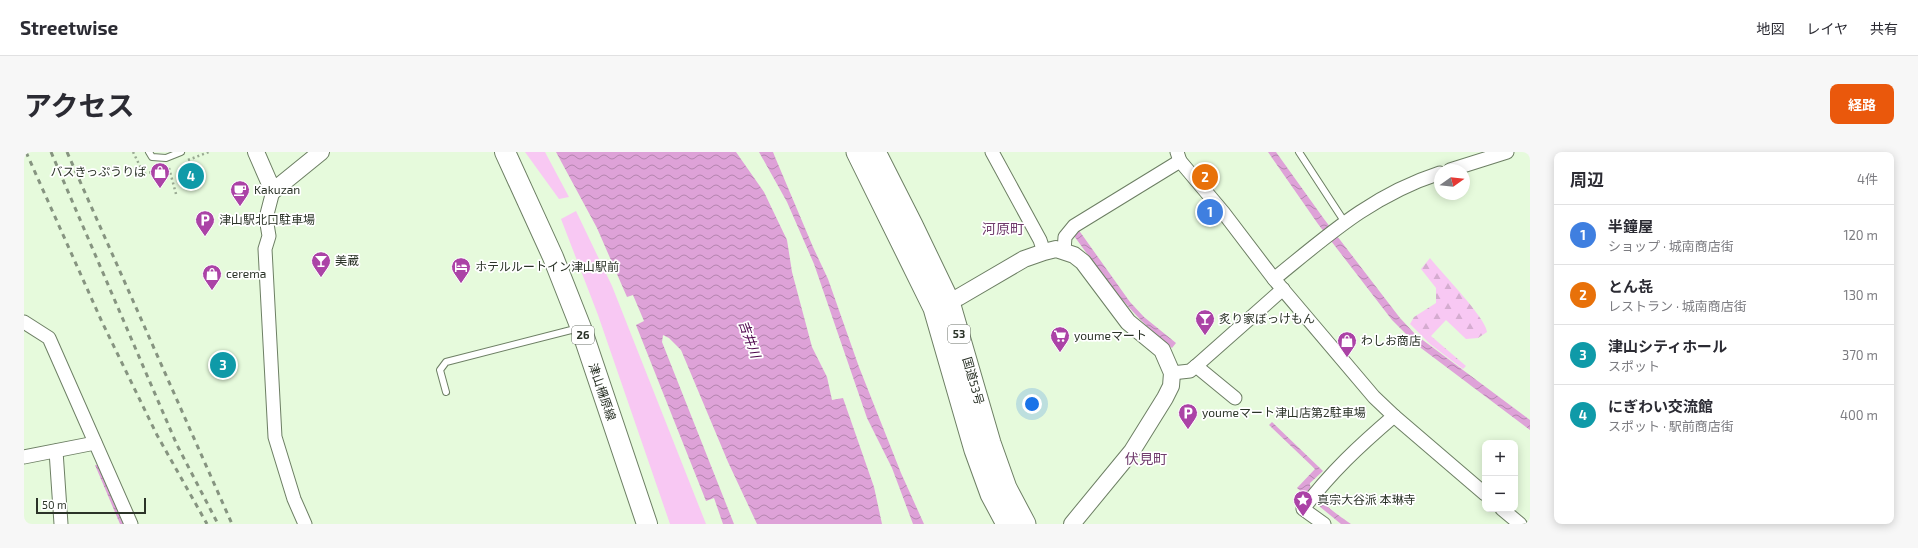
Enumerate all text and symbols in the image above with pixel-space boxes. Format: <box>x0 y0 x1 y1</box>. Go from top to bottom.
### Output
text: Streetwise <box>20 16 118 39</box>
text: 地図 <box>1756 20 1784 37</box>
text: レイヤ <box>1806 20 1848 37</box>
text: 共有 <box>1870 20 1898 37</box>
button: 経路 <box>1830 84 1894 124</box>
text: アクセス <box>24 88 135 122</box>
shop icon: バスきっぷうりば <box>149 161 171 189</box>
pin: 4 <box>178 161 204 191</box>
pin: 2 <box>1192 162 1218 192</box>
place label: バスきっぷうりば <box>50 164 146 178</box>
north arrow <box>1434 164 1470 200</box>
text: 周辺 <box>1570 169 1604 189</box>
text: 4件 <box>1857 171 1878 187</box>
cafe icon: Kakuzan <box>229 179 251 207</box>
place label: Kakuzan <box>254 182 300 196</box>
pin: 1 <box>1197 197 1223 227</box>
parking icon: 津山駅北口駐車場 <box>194 209 216 237</box>
place label: 津山駅北口駐車場 <box>219 212 315 226</box>
text: 半鐘屋 <box>1608 217 1653 235</box>
district label: 河原町 <box>982 220 1024 237</box>
text: 1 <box>1580 227 1586 243</box>
text: 120 m <box>1843 227 1878 243</box>
text: ショップ · 城南商店街 <box>1608 238 1734 254</box>
bar icon: 美蔵 <box>310 250 332 278</box>
place label: 美蔵 <box>335 253 359 267</box>
hotel icon: ホテルルートイン津山駅前 <box>450 256 472 284</box>
place label: ホテルルートイン津山駅前 <box>475 259 619 273</box>
shop icon: cerema <box>201 263 223 291</box>
place label: cerema <box>226 266 266 280</box>
text: とん㐂 <box>1608 277 1653 295</box>
text: 2 <box>1579 287 1587 303</box>
text: 130 m <box>1843 287 1878 303</box>
text: レストラン · 城南商店街 <box>1608 298 1747 314</box>
bar icon: 炙り家ぼっけもん <box>1194 308 1216 336</box>
place label: 炙り家ぼっけもん <box>1219 311 1315 325</box>
water label: 吉井川 <box>736 318 765 362</box>
road number: 53 <box>948 325 970 343</box>
supermarket icon: youmeマート <box>1049 325 1071 353</box>
road number: 26 <box>572 326 594 344</box>
place label: youmeマート <box>1074 328 1147 342</box>
shop icon: わしお商店 <box>1336 330 1358 358</box>
place label: わしお商店 <box>1361 333 1421 347</box>
text: 津山シティホール <box>1608 337 1727 355</box>
text: 3 <box>1579 347 1587 363</box>
text: 370 m <box>1842 347 1878 363</box>
pin: 3 <box>210 350 236 380</box>
street label: 国道53号 <box>960 355 987 406</box>
text: スポット <box>1608 358 1660 374</box>
street label: 津山柵原線 <box>587 361 619 422</box>
your location <box>1022 394 1042 414</box>
text: にぎわい交流館 <box>1608 397 1713 415</box>
parking icon: youmeマート津山店第2駐車場 <box>1177 402 1199 430</box>
place label: youmeマート津山店第2駐車場 <box>1202 405 1366 419</box>
text: 4 <box>1579 407 1587 423</box>
text: 400 m <box>1840 407 1878 423</box>
text: スポット · 駅前商店街 <box>1608 418 1734 434</box>
map controls <box>1482 440 1518 512</box>
button: + <box>1482 440 1518 476</box>
district label: 伏見町 <box>1125 450 1167 467</box>
button: − <box>1482 476 1518 512</box>
place icon: 真宗大谷派 本琳寺 <box>1292 489 1314 517</box>
place label: 真宗大谷派 本琳寺 <box>1317 492 1416 506</box>
scale bar <box>36 496 146 515</box>
text: 50 m <box>42 498 67 511</box>

